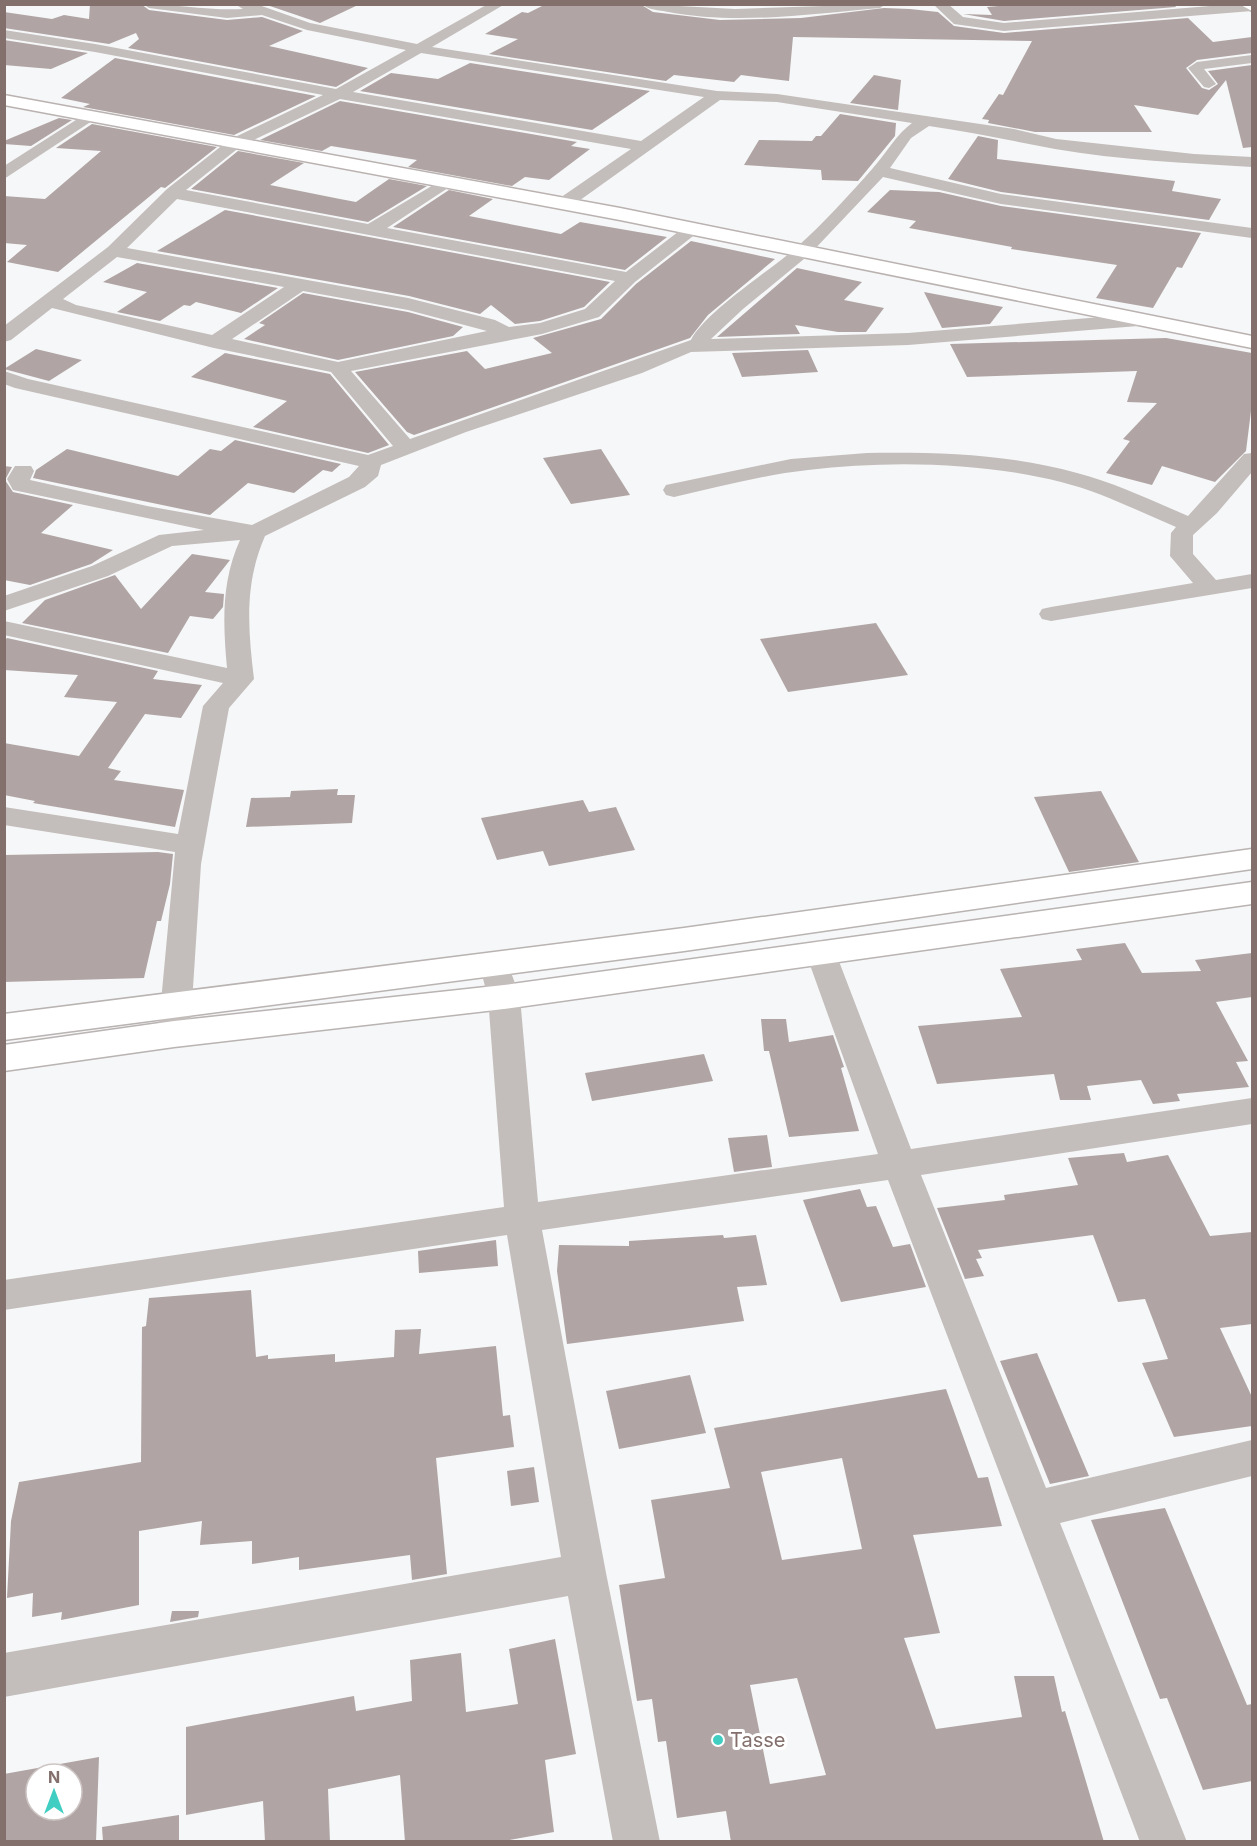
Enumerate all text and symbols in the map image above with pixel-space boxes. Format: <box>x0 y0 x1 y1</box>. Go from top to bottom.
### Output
place label: Tasse <box>730 1728 785 1752</box>
marker: Tasse <box>711 1733 725 1747</box>
north arrow <box>24 1762 84 1822</box>
text: N <box>48 1767 60 1787</box>

